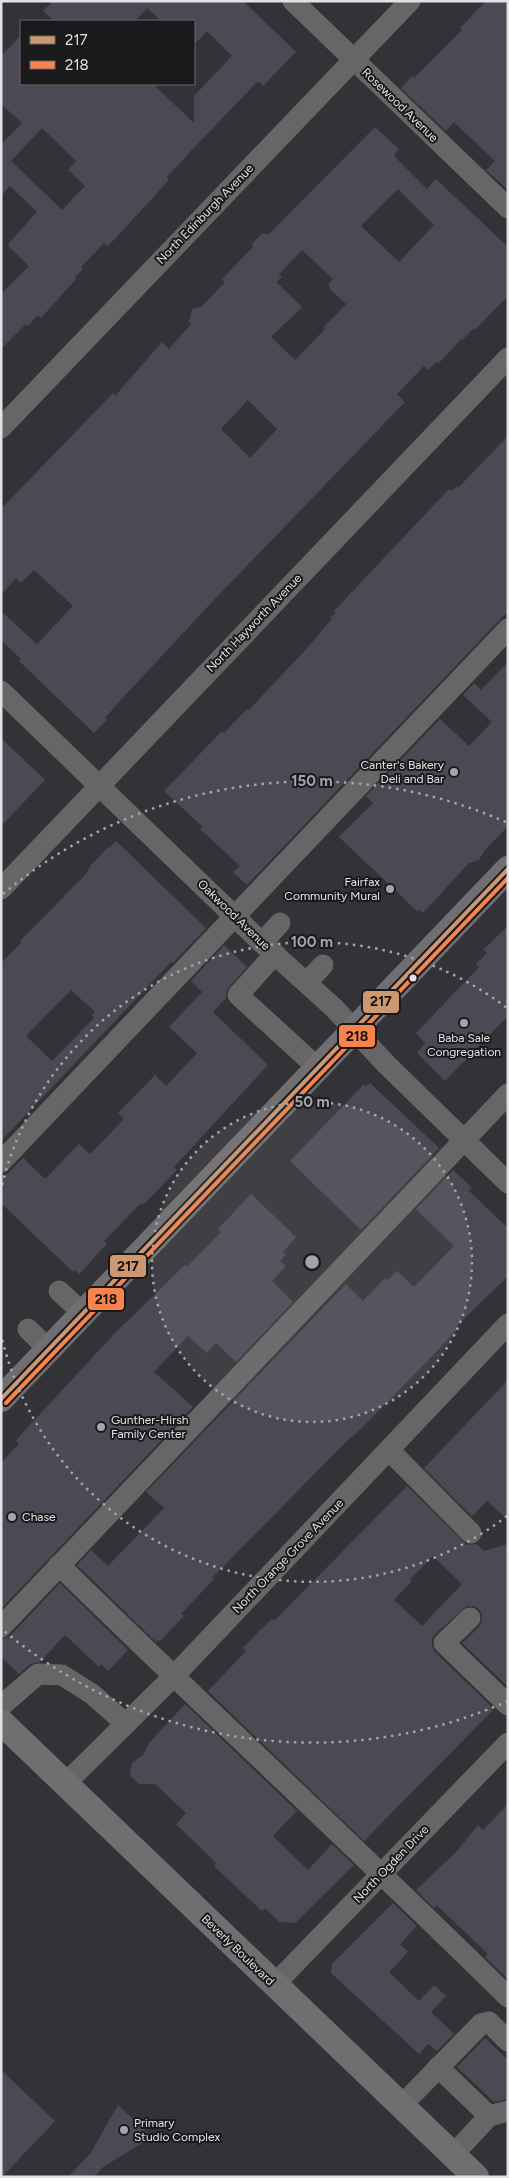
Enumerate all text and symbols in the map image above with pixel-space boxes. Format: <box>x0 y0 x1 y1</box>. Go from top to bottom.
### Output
legend <box>20 20 195 85</box>
text: 217 <box>65 31 88 49</box>
text: 218 <box>65 56 89 74</box>
street label: Rosewood Avenue <box>359 65 441 145</box>
street label: North Edinburgh Avenue <box>154 161 257 267</box>
street label: North Hayworth Avenue <box>203 571 305 675</box>
place label: Canter's Bakery Deli and Bar <box>360 758 445 786</box>
marker: Canter's Bakery Deli and Bar <box>448 766 460 778</box>
text: 150 m <box>291 772 333 790</box>
place label: Fairfax Community Mural <box>284 875 380 903</box>
street label: Oakwood Avenue <box>195 877 273 953</box>
marker: Fairfax Community Mural <box>384 883 396 895</box>
text: 100 m <box>291 933 333 951</box>
unlabelled marker <box>408 973 418 983</box>
line badge: 217 <box>362 990 400 1014</box>
text: 217 <box>370 993 392 1010</box>
marker: Baba Sale Congregation <box>458 1017 470 1029</box>
line badge: 218 <box>338 1024 376 1048</box>
text: 218 <box>346 1028 368 1045</box>
place label: Baba Sale Congregation <box>427 1031 501 1059</box>
text: 50 m <box>294 1093 330 1111</box>
centre of rings <box>303 1253 321 1271</box>
line badge: 217 <box>109 1254 147 1278</box>
text: 217 <box>117 1258 139 1275</box>
line badge: 218 <box>87 1287 125 1311</box>
text: 218 <box>95 1291 117 1308</box>
place label: Gunther-Hirsh Family Center <box>111 1413 189 1441</box>
marker: Gunther-Hirsh Family Center <box>95 1421 107 1433</box>
street label: North Orange Grove Avenue <box>230 1496 347 1616</box>
place label: Chase <box>22 1510 56 1524</box>
marker: Chase <box>6 1511 18 1523</box>
street label: North Ogden Drive <box>351 1822 432 1905</box>
street label: Beverly Boulevard <box>199 1912 277 1988</box>
place label: Primary Studio Complex <box>134 2116 220 2144</box>
marker: Primary Studio Complex <box>118 2124 130 2136</box>

